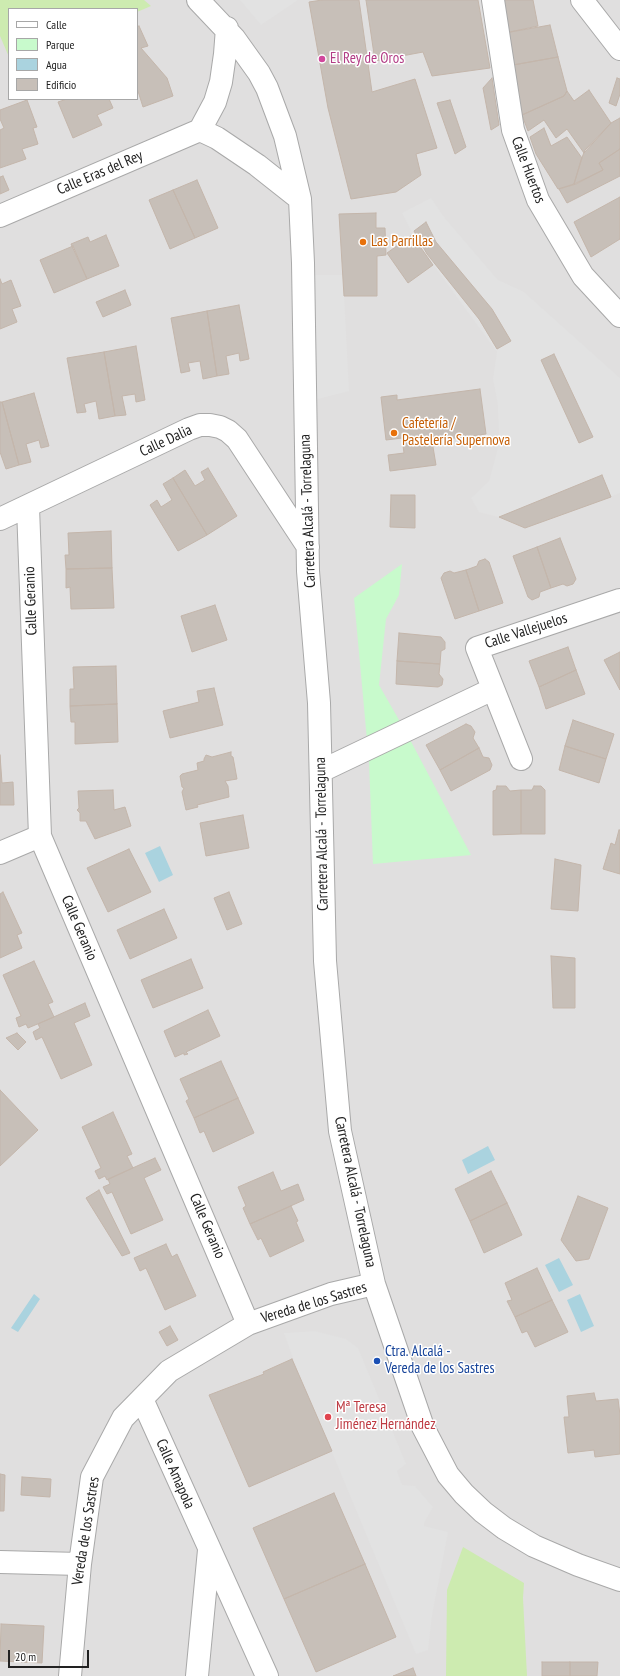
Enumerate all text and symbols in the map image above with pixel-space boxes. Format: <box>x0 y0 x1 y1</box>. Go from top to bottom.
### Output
legend <box>8 8 138 100</box>
text: Calle <box>46 17 67 32</box>
text: Parque <box>46 37 75 52</box>
place label: El Rey de Oros <box>330 50 404 68</box>
marker: El Rey de Oros <box>317 54 327 64</box>
text: Agua <box>46 57 67 72</box>
text: Edificio <box>46 77 76 92</box>
street label: Calle Huertos <box>507 134 549 206</box>
street label: Calle Eras del Rey <box>54 147 146 199</box>
place label: Las Parrillas <box>371 233 433 251</box>
marker: Las Parrillas <box>358 237 368 247</box>
place label: Cafetería / Pastelería Supernova <box>402 415 510 450</box>
street label: Calle Dalia <box>137 421 195 461</box>
marker: Cafetería / Pastelería Supernova <box>389 428 399 438</box>
street label: Carretera Alcalá - Torrelaguna <box>296 434 320 588</box>
street label: Calle Geranio <box>21 566 41 636</box>
street label: Calle Vallejuelos <box>483 609 569 653</box>
street label: Carretera Alcalá - Torrelaguna <box>312 757 332 911</box>
street label: Calle Geranio <box>57 893 101 963</box>
street label: Carretera Alcalá - Torrelaguna <box>330 1115 380 1269</box>
street label: Calle Geranio <box>185 1191 229 1261</box>
street label: Vereda de los Sastres <box>259 1278 369 1328</box>
place label: Ctra. Alcalá - Vereda de los Sastres <box>385 1343 494 1378</box>
marker: Ctra. Alcalá - Vereda de los Sastres <box>372 1356 382 1366</box>
place label: Mª Teresa Jiménez Hernández <box>336 1399 436 1434</box>
marker: Mª Teresa Jiménez Hernández <box>323 1412 333 1422</box>
street label: Calle Amapola <box>152 1436 198 1512</box>
street label: Vereda de los Sastres <box>69 1476 103 1586</box>
scale bar <box>10 1642 91 1668</box>
text: 20 m <box>15 1649 36 1664</box>

